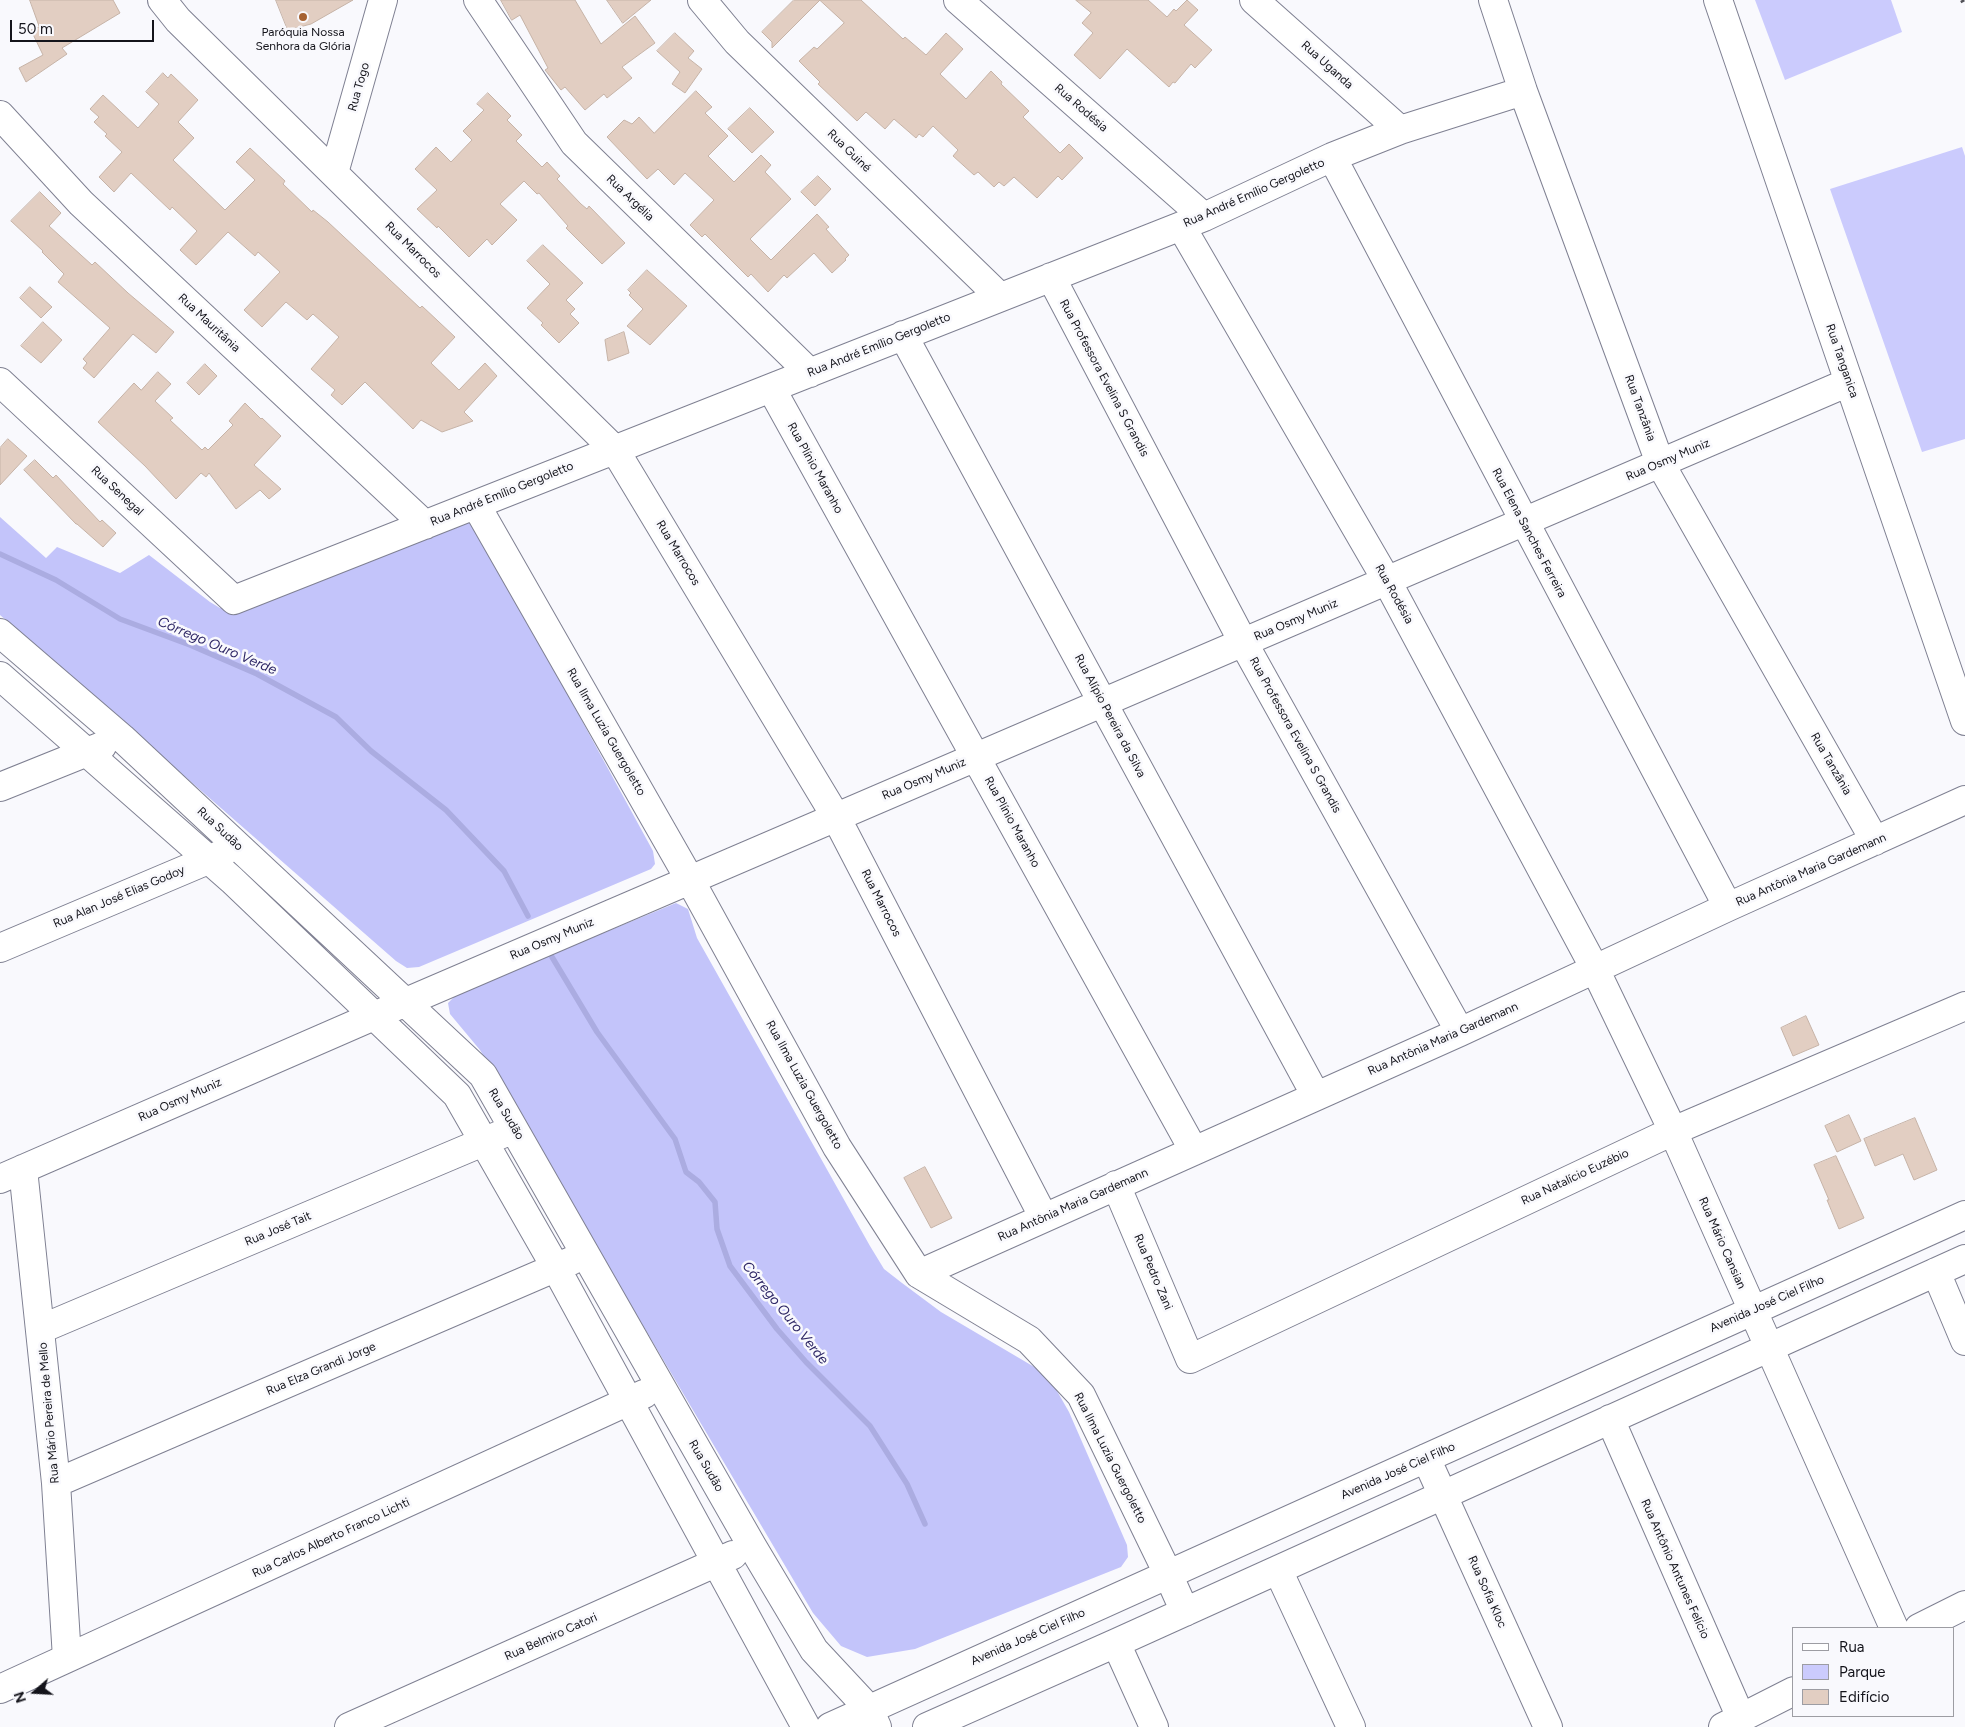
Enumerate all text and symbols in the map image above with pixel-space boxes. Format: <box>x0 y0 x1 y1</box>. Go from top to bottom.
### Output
scale bar <box>12 10 156 42</box>
marker: Paróquia Nossa Senhora da Glória <box>297 11 309 23</box>
text: 50 m <box>18 20 53 38</box>
place label: Paróquia Nossa Senhora da Glória <box>255 25 351 53</box>
street label: Rua Uganda <box>1298 38 1356 92</box>
street label: Rua Togo <box>345 61 373 113</box>
street label: Rua Rodésia <box>1051 81 1111 135</box>
street label: Rua Guiné <box>824 127 874 175</box>
street label: Rua André Emílio Gergoletto <box>1181 155 1327 231</box>
street label: Rua Argélia <box>603 172 657 224</box>
street label: Rua Marrocos <box>382 219 444 281</box>
street label: Rua Mauritânia <box>175 291 243 355</box>
street label: Rua Professora Evelina S Grandis <box>1056 297 1152 459</box>
street label: Rua André Emílio Gergoletto <box>805 310 953 380</box>
street label: Rua Tanganica <box>1823 322 1861 400</box>
street label: Rua Tanzânia <box>1621 373 1659 443</box>
street label: Rua Plínio Maranho <box>784 420 846 516</box>
street label: Rua Osmy Muniz <box>1624 436 1712 484</box>
street label: Rua André Emílio Gergoletto <box>428 459 576 529</box>
street label: Rua Senegal <box>88 463 146 519</box>
street label: Rua Elena Sanches Ferreira <box>1489 466 1569 600</box>
street label: Rua Marrocos <box>653 518 703 588</box>
street label: Rua Rodésia <box>1372 562 1416 626</box>
street label: Rua Osmy Muniz <box>1252 596 1340 644</box>
water label: Córrego Ouro Verde <box>155 613 279 679</box>
street label: Rua Alípio Pereira da Silva <box>1071 652 1149 780</box>
street label: Rua Professora Evelina S Grandis <box>1246 654 1344 816</box>
street label: Rua Ilma Luzia Guergoletto <box>564 666 648 798</box>
street label: Rua Tanzânia <box>1807 730 1855 798</box>
street label: Rua Osmy Muniz <box>880 755 968 803</box>
street label: Rua Plínio Maranho <box>981 774 1043 870</box>
street label: Rua Sudão <box>194 804 246 854</box>
street label: Rua Antônia Maria Gardemann <box>1734 830 1888 910</box>
street label: Rua Alan José Elias Godoy <box>51 863 187 931</box>
street label: Rua Marrocos <box>858 867 904 939</box>
street label: Rua Osmy Muniz <box>508 915 596 963</box>
street label: Rua Antônia Maria Gardemann <box>1366 999 1520 1079</box>
street label: Rua Ilma Luzia Guergoletto <box>763 1018 845 1152</box>
street label: Rua Osmy Muniz <box>136 1075 224 1125</box>
street label: Rua Sudão <box>485 1086 527 1142</box>
street label: Rua Natalício Euzébio <box>1519 1146 1631 1208</box>
street label: Rua Antônia Maria Gardemann <box>996 1165 1150 1245</box>
street label: Rua Mário Cansian <box>1695 1195 1749 1291</box>
street label: Rua José Tait <box>243 1209 313 1249</box>
street label: Rua Pedro Zani <box>1131 1232 1175 1312</box>
water label: Córrego Ouro Verde <box>738 1258 832 1368</box>
street label: Avenida José Ciel Filho <box>1708 1272 1826 1336</box>
street label: Rua Elza Grandi Jorge <box>264 1339 378 1399</box>
street label: Rua Mário Pereira de Mello <box>36 1342 62 1484</box>
street label: Rua Ilma Luzia Guergoletto <box>1071 1390 1149 1526</box>
street label: Rua Sudão <box>685 1438 727 1494</box>
street label: Avenida José Ciel Filho <box>1339 1439 1457 1503</box>
street label: Rua Carlos Alberto Franco Lichti <box>250 1495 412 1581</box>
street label: Rua Antônio Antunes Felício <box>1638 1497 1712 1641</box>
street label: Rua Sofia Kloc <box>1465 1554 1509 1630</box>
street label: Avenida José Ciel Filho <box>969 1605 1087 1669</box>
street label: Rua Belmiro Catori <box>502 1610 600 1664</box>
legend <box>1792 1627 1955 1717</box>
text: Rua <box>1839 1638 1864 1656</box>
text: Parque <box>1839 1663 1886 1681</box>
north arrow <box>10 1667 60 1717</box>
text: Edifício <box>1839 1688 1889 1706</box>
text: N <box>11 1689 30 1705</box>

